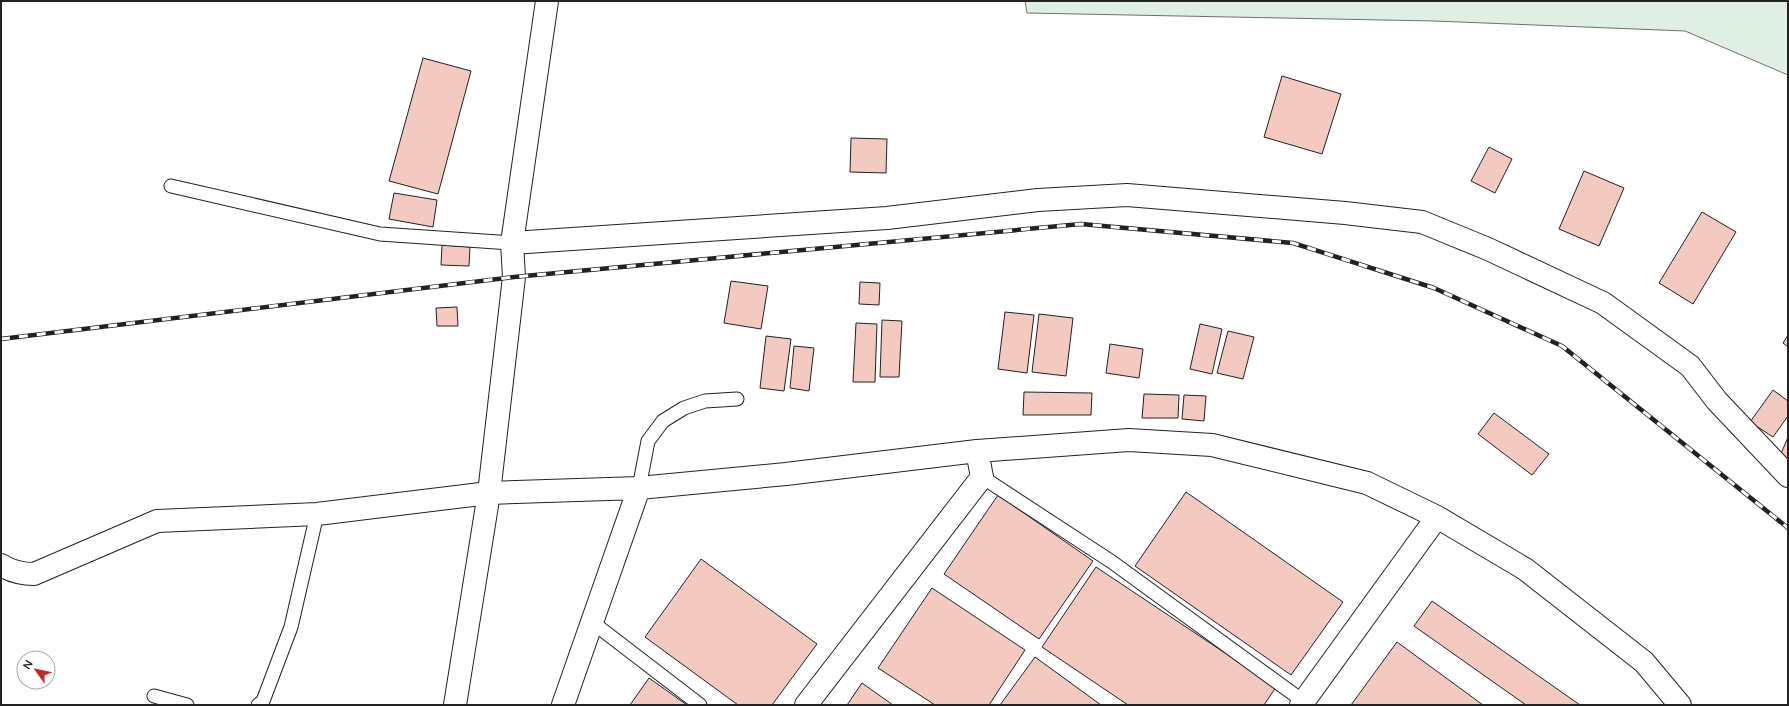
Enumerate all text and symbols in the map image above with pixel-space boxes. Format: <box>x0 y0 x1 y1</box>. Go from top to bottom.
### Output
north arrow <box>16 650 56 690</box>
text: N <box>20 657 37 672</box>

